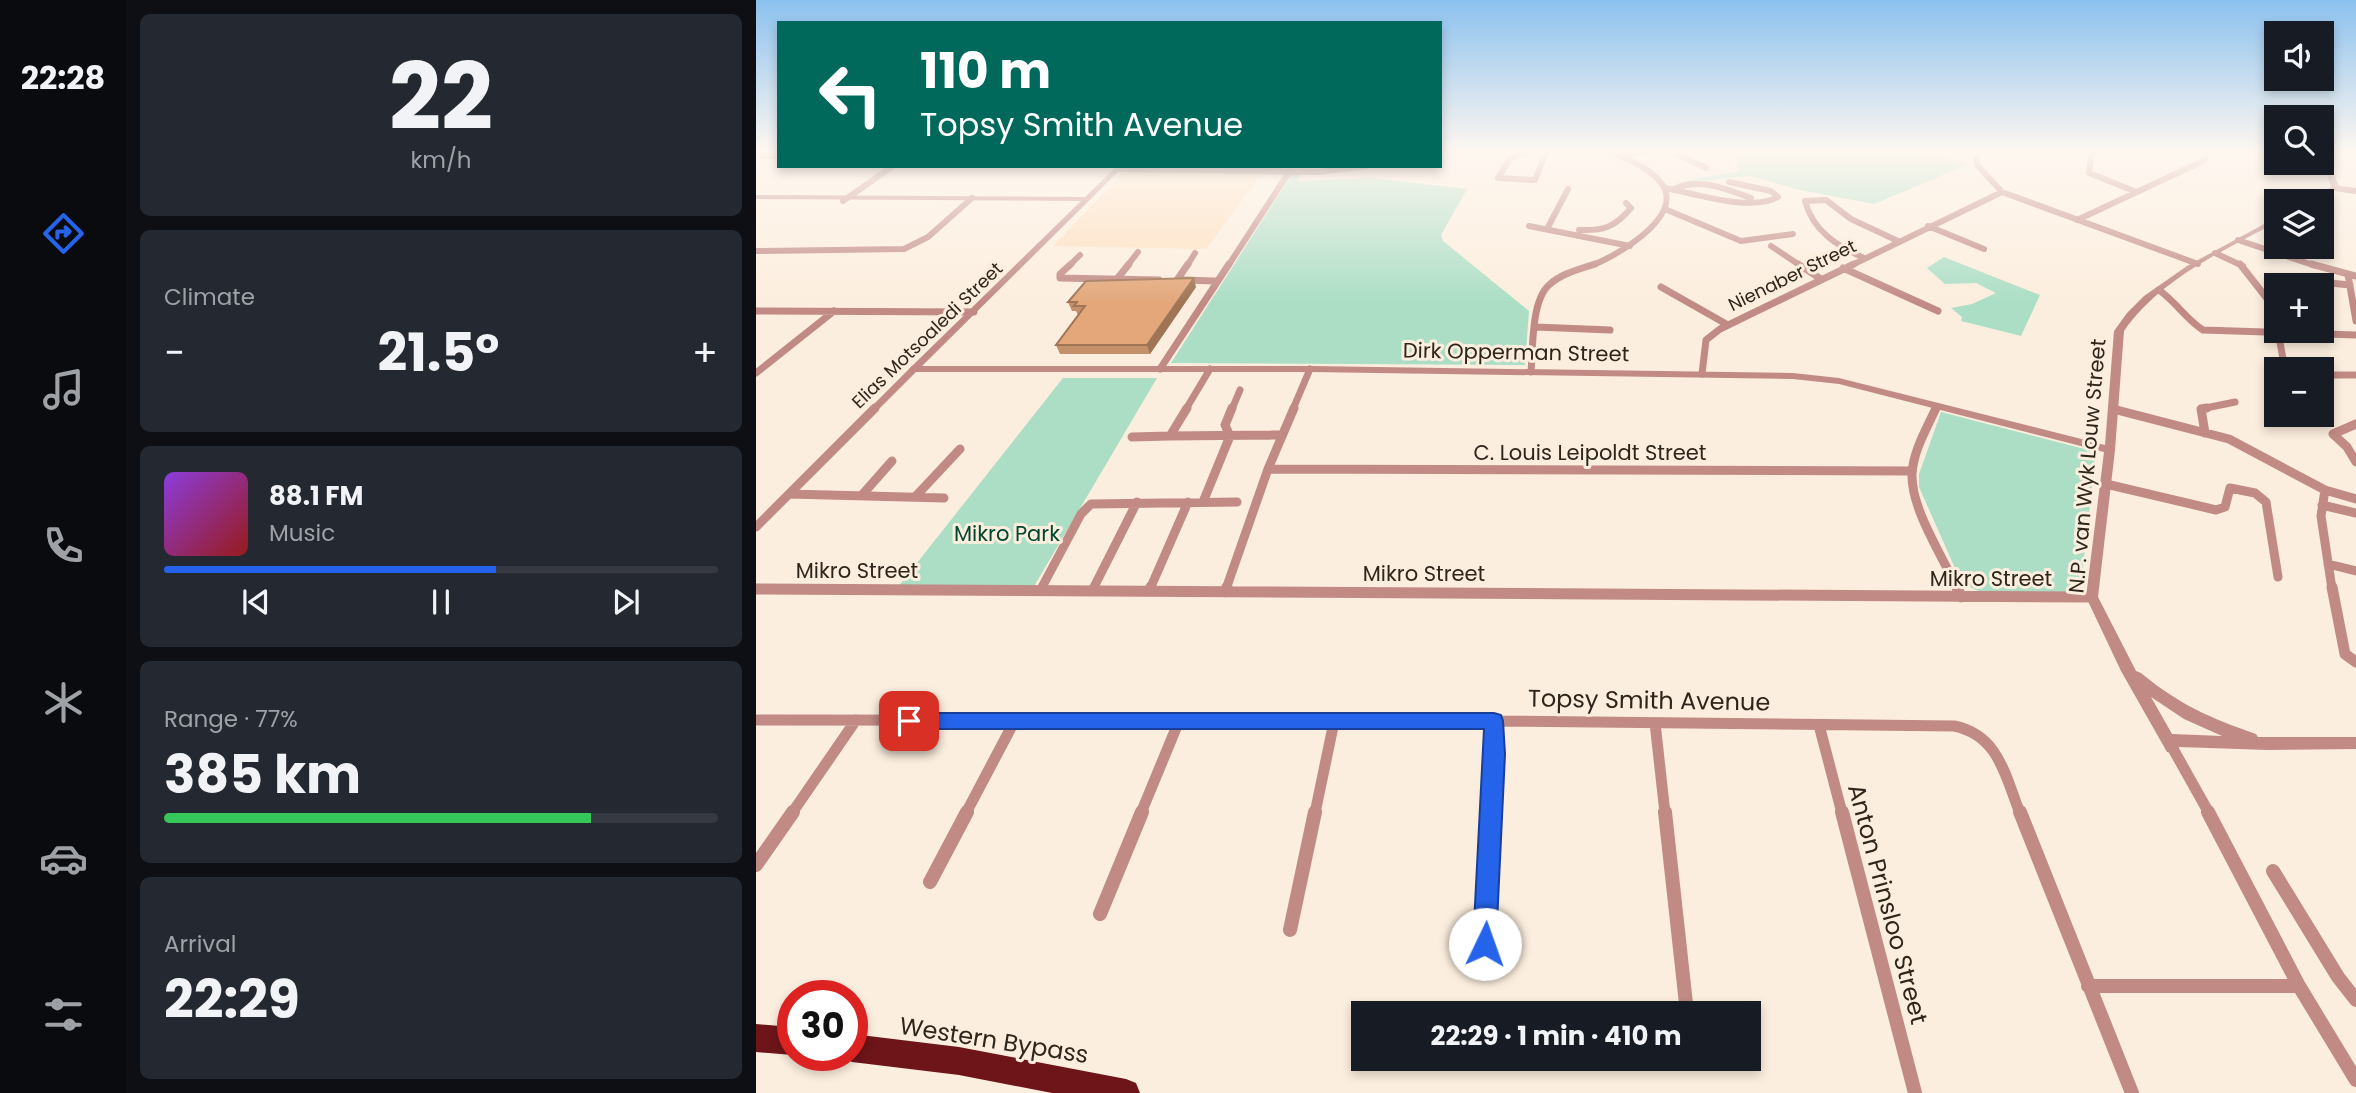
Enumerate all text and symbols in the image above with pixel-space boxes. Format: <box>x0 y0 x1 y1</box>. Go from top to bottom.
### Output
map controls <box>2264 21 2334 427</box>
button: sound <box>2264 21 2334 91</box>
text: 22 <box>389 33 493 161</box>
text: 110 m <box>920 37 1051 105</box>
icon: left <box>805 49 896 140</box>
text: 22:28 <box>21 55 105 100</box>
text: Topsy Smith Avenue <box>920 102 1243 147</box>
button: search <box>2264 105 2334 175</box>
text: km/h <box>410 144 472 176</box>
button: layers <box>2264 189 2334 259</box>
icon: directions <box>39 209 88 258</box>
street label: Nienaber Street <box>1724 233 1860 317</box>
street label: Elias Motsoaledi Street <box>846 256 1008 414</box>
button: + <box>2264 273 2334 343</box>
text: Climate <box>164 281 255 313</box>
text: 21.5° <box>378 316 499 389</box>
text: − <box>164 326 185 379</box>
text: + <box>692 326 718 379</box>
street label: Dirk Opperman Street <box>1403 336 1629 368</box>
street label: N.P. van Wyk Louw Street <box>2061 338 2113 594</box>
button: − <box>2264 357 2334 427</box>
icon: music <box>39 365 88 414</box>
street label: C. Louis Leipoldt Street <box>1474 438 1706 467</box>
text: 88.1 FM <box>269 478 363 514</box>
text: Music <box>269 517 335 549</box>
park label: Mikro Park <box>954 519 1060 548</box>
icon: phone <box>39 521 88 570</box>
street label: Mikro Street <box>796 556 918 585</box>
street label: Mikro Street <box>1363 559 1485 588</box>
street label: Mikro Street <box>1930 564 2052 593</box>
icon: previous <box>237 583 275 621</box>
icon: pause <box>422 583 460 621</box>
icon: next <box>607 583 645 621</box>
icon: climate <box>39 678 88 727</box>
street label: Topsy Smith Avenue <box>1528 681 1770 719</box>
pin <box>879 691 939 751</box>
icon: arrive <box>890 702 928 740</box>
text: Range · 77% <box>164 703 298 735</box>
text: 385 km <box>164 738 361 811</box>
street label: Anton Prinsloo Street <box>1840 780 1936 1028</box>
icon: car <box>39 834 88 883</box>
position arrow <box>1448 907 1522 981</box>
text: Arrival <box>164 928 236 960</box>
text: 22:29 <box>164 963 300 1036</box>
speed limit sign: 30 <box>777 980 868 1071</box>
icon: filters <box>39 990 88 1039</box>
street label: Western Bypass <box>897 1009 1091 1071</box>
text: 22:29 · 1 min · 410 m <box>1431 1018 1681 1054</box>

